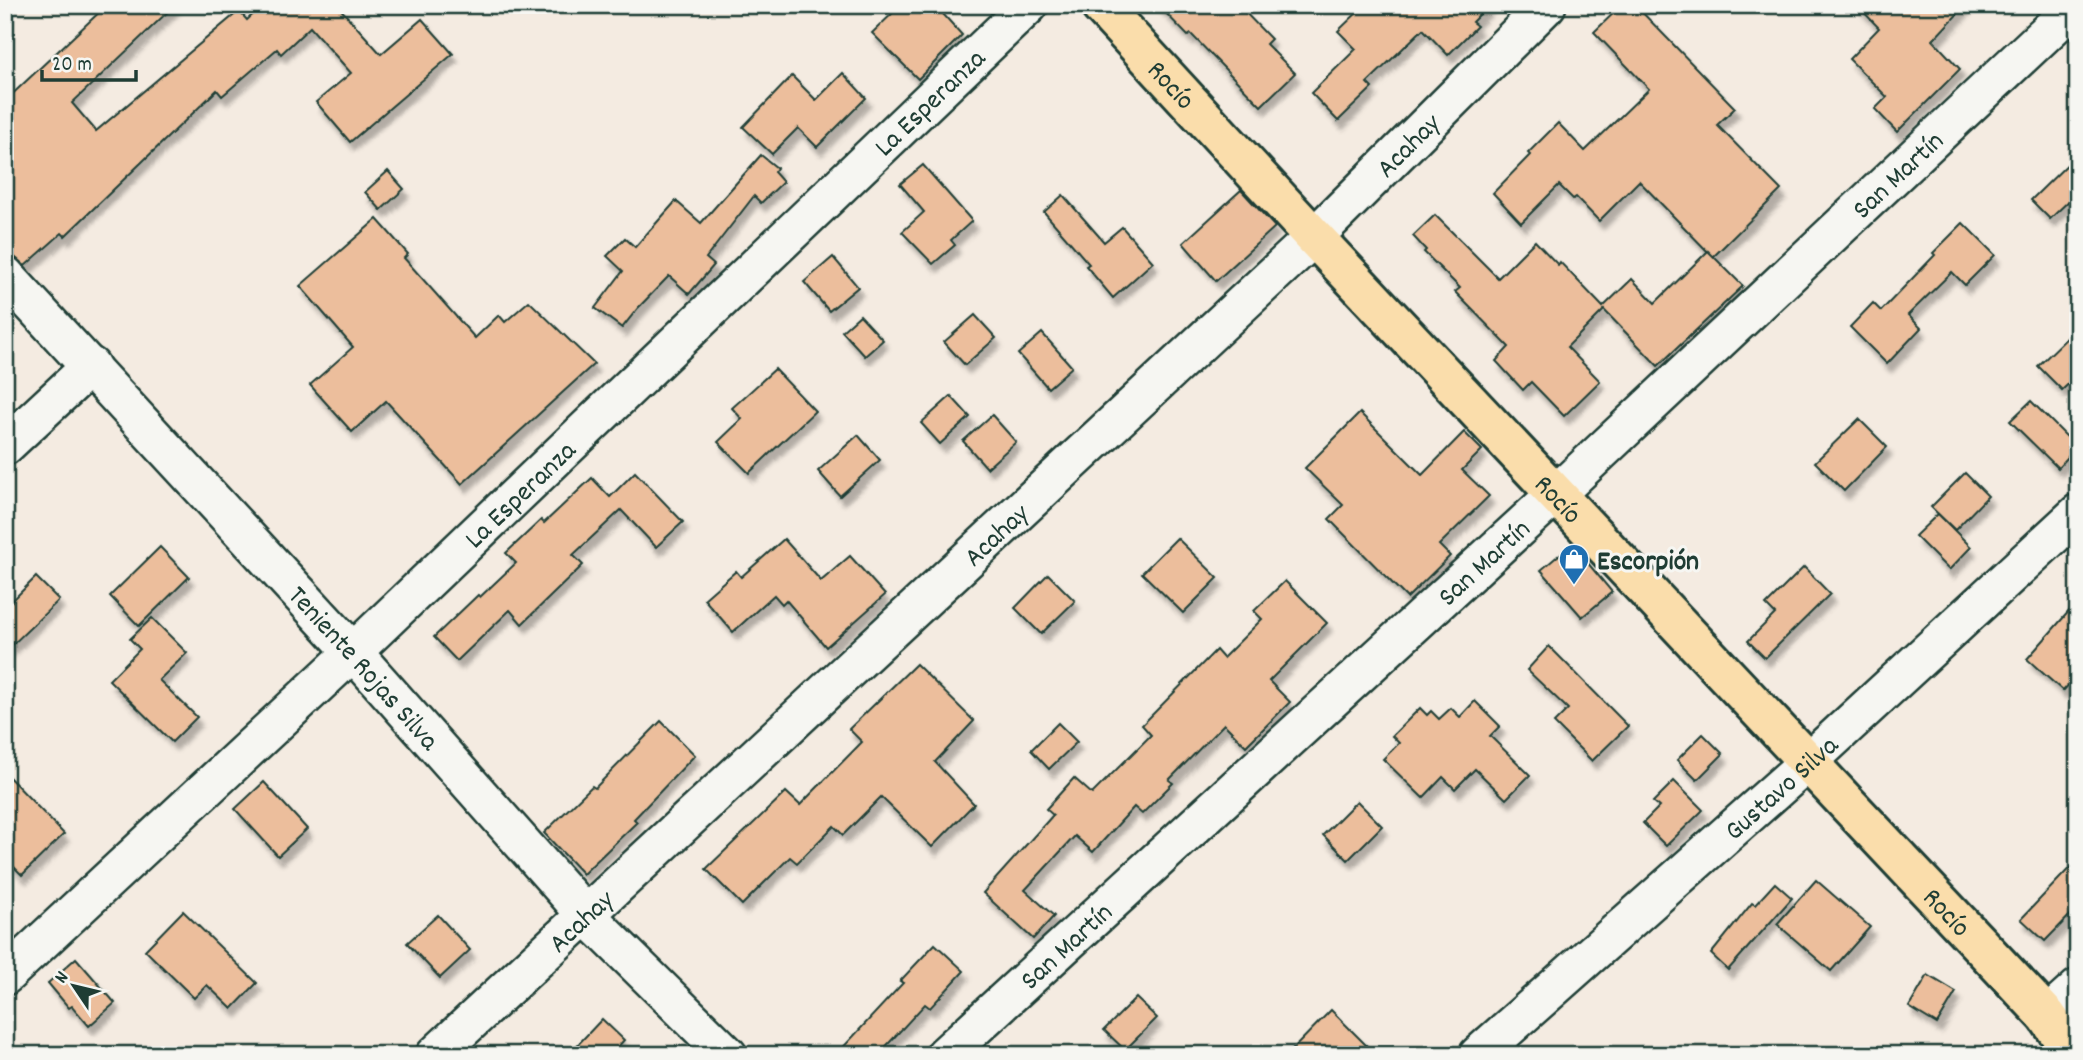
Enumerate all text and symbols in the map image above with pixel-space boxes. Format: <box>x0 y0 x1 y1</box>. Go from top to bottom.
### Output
scale bar <box>42 38 136 82</box>
street label: La Esperanza <box>867 41 997 168</box>
text: 20 m <box>52 51 92 81</box>
street label: Rocío <box>1136 53 1202 121</box>
street label: Acahay <box>1369 106 1452 189</box>
street label: San Martín <box>1845 124 1955 231</box>
street label: La Esperanza <box>457 433 588 560</box>
street label: Rocío <box>1523 468 1589 535</box>
street label: Acahay <box>957 496 1041 578</box>
street label: San Martín <box>1431 512 1541 618</box>
shop icon: Escorpión <box>1557 542 1591 586</box>
place label: Escorpión <box>1597 544 1699 584</box>
street label: Teniente Rojas Silva <box>276 579 447 762</box>
street label: Gustavo Silva <box>1717 728 1850 852</box>
street label: Rocío <box>1911 881 1978 948</box>
street label: Acahay <box>542 882 626 965</box>
street label: San Martín <box>1013 895 1124 1001</box>
north arrow <box>38 951 108 1021</box>
text: N <box>49 967 77 990</box>

